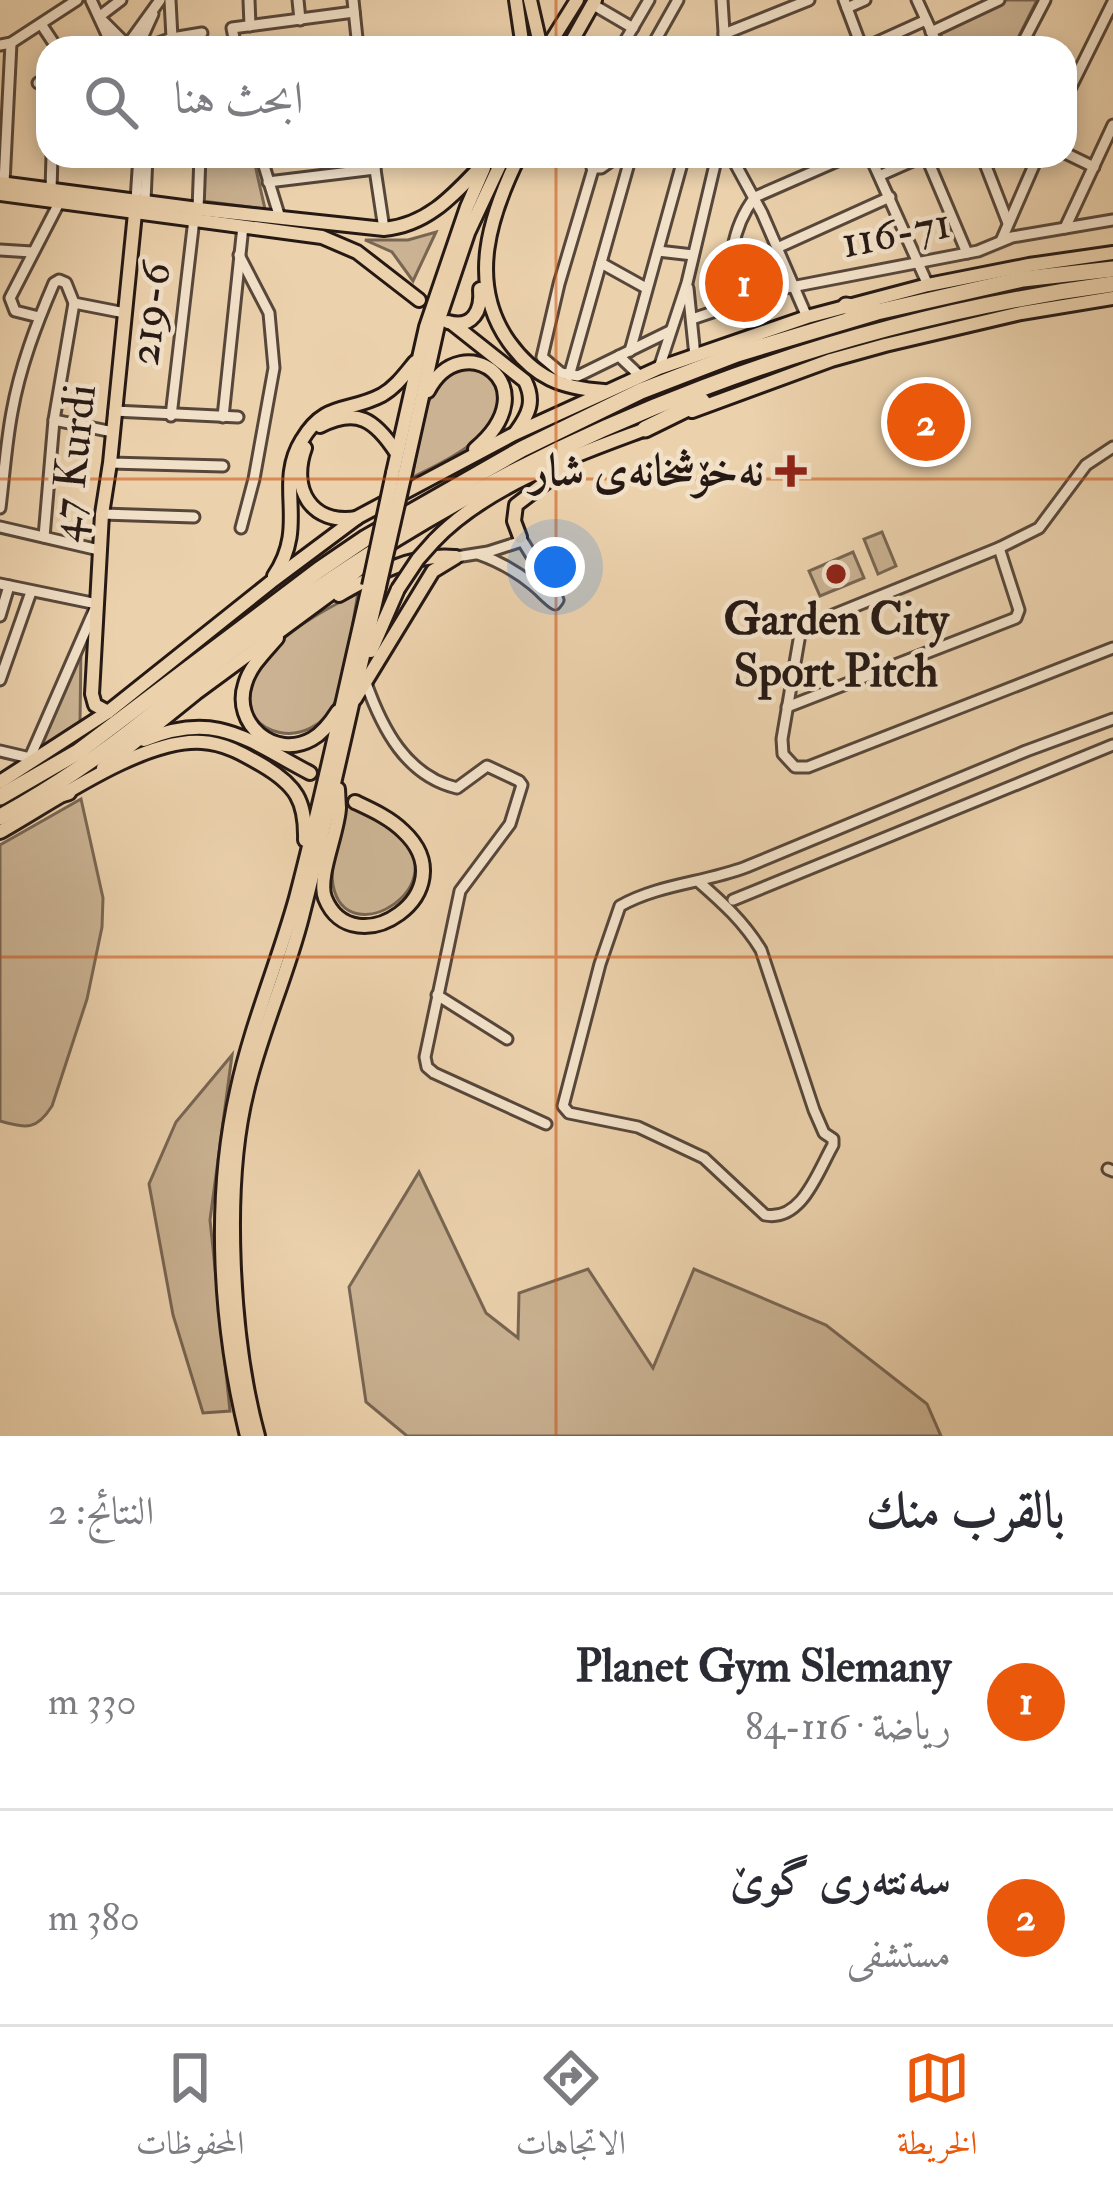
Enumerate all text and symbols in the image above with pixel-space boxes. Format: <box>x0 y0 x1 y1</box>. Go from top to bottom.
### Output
search box <box>36 36 1077 168</box>
icon: search <box>78 69 144 135</box>
text: ابحث هنا <box>174 71 304 127</box>
street label: 116-71 <box>836 195 956 271</box>
pin: 1 <box>705 238 783 328</box>
street label: 219-6 <box>116 257 184 369</box>
pin: 2 <box>887 377 965 467</box>
street label: 47 Kurdi <box>37 382 109 544</box>
place label: نەخۆشخانەی شار <box>526 443 764 499</box>
marker: نەخۆشخانەی شار <box>775 455 807 487</box>
your location <box>525 537 585 597</box>
marker: Garden City Sport Pitch <box>823 561 849 587</box>
place label: Garden City Sport Pitch <box>723 592 951 700</box>
text: بالقرب منك <box>866 1479 1065 1543</box>
text: النتائج: 2 <box>48 1487 154 1536</box>
text: Planet Gym Slemany <box>575 1639 951 1695</box>
text: 330 m <box>48 1677 136 1726</box>
text: 1 <box>1019 1677 1033 1726</box>
text: رياضة · 116-84 <box>745 1702 951 1751</box>
text: سەنتەری گوێ <box>730 1852 951 1908</box>
text: 380 m <box>48 1893 140 1942</box>
text: 2 <box>1016 1893 1036 1942</box>
text: مستشفى <box>847 1930 951 1979</box>
tab: المحفوظات <box>136 2045 244 2175</box>
tab: الاتجاهات <box>516 2045 626 2175</box>
tab: الخريطة <box>897 2045 977 2175</box>

